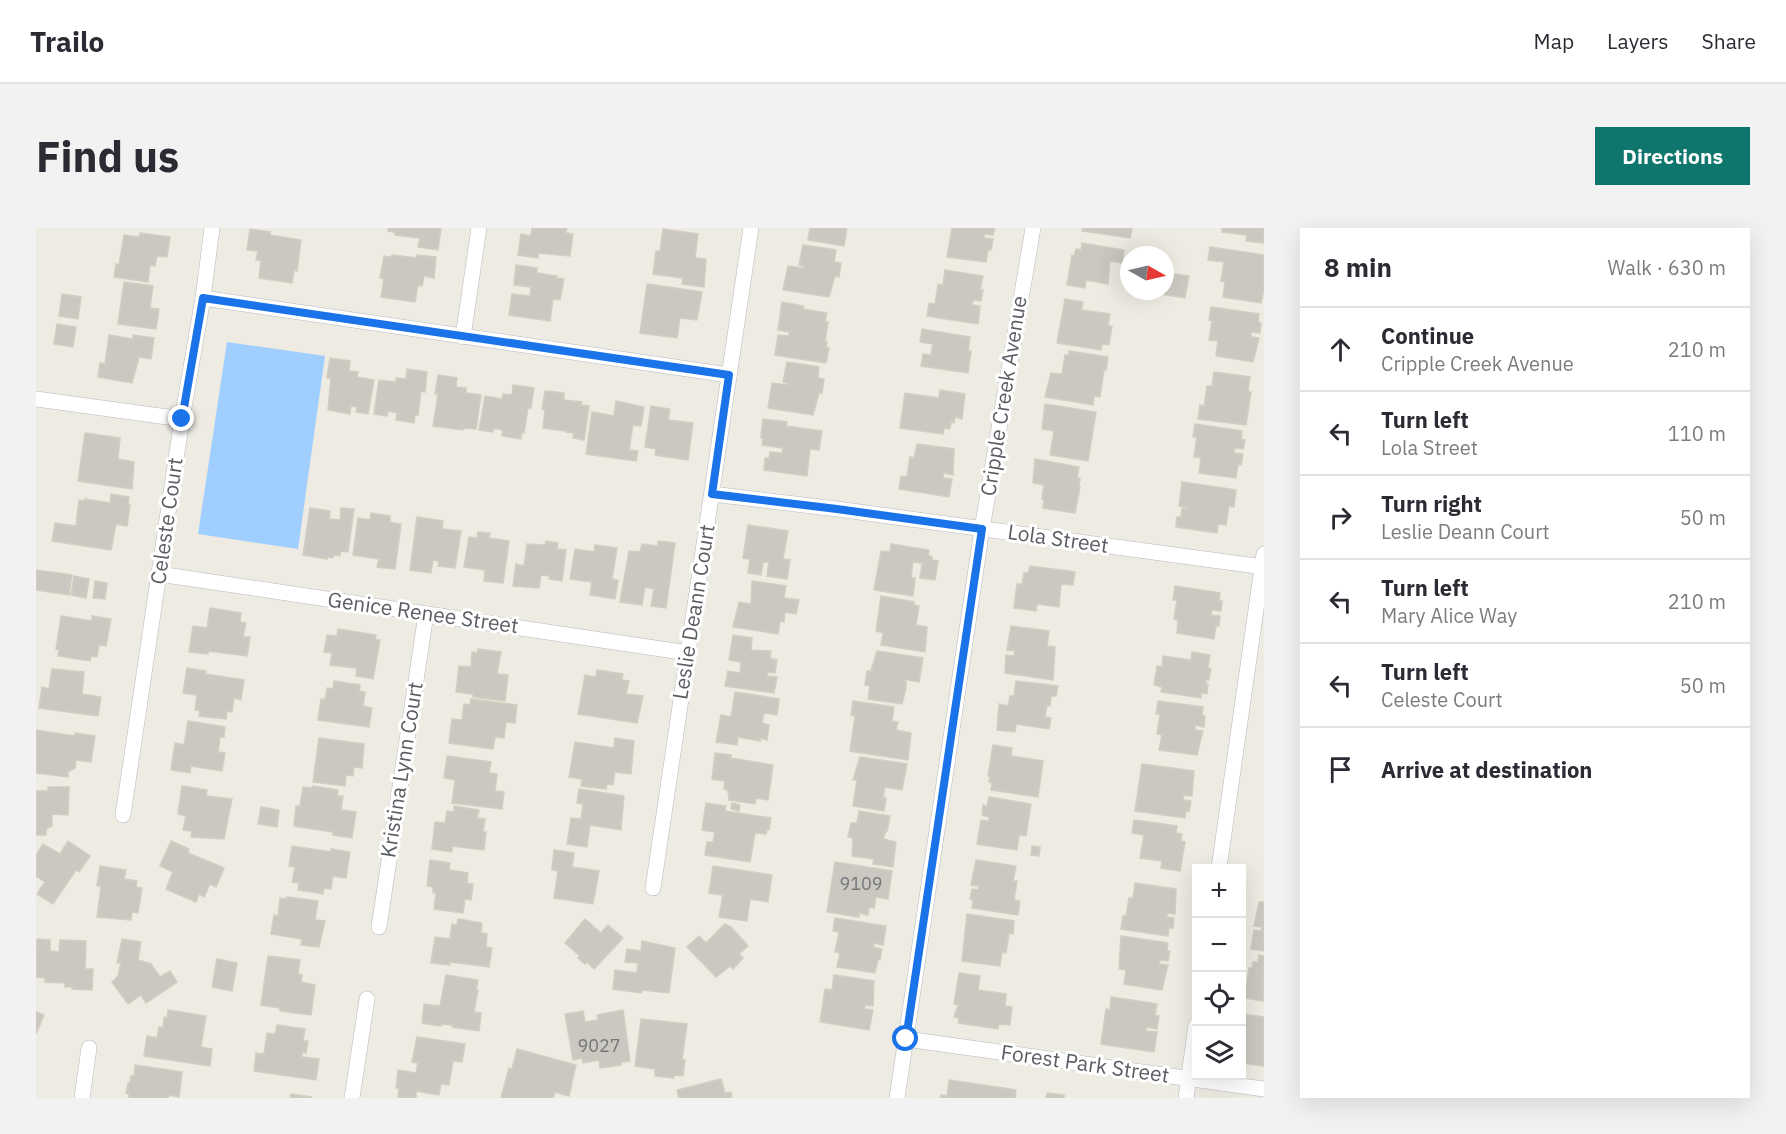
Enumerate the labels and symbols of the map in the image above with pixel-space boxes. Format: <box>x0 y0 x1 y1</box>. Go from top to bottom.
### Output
north arrow <box>1120 246 1174 300</box>
street label: Cripple Creek Avenue <box>973 294 1033 498</box>
route end <box>168 405 194 431</box>
street label: Celeste Court <box>143 456 189 586</box>
street label: Lola Street <box>1006 517 1110 559</box>
street label: Leslie Deann Court <box>665 522 721 701</box>
street label: Genice Renee Street <box>326 585 520 639</box>
street label: Kristina Lynn Court <box>373 680 429 860</box>
house number: 9109 <box>839 872 883 895</box>
route start <box>892 1025 918 1051</box>
house number: 9027 <box>577 1034 621 1057</box>
street label: Forest Park Street <box>999 1037 1171 1089</box>

